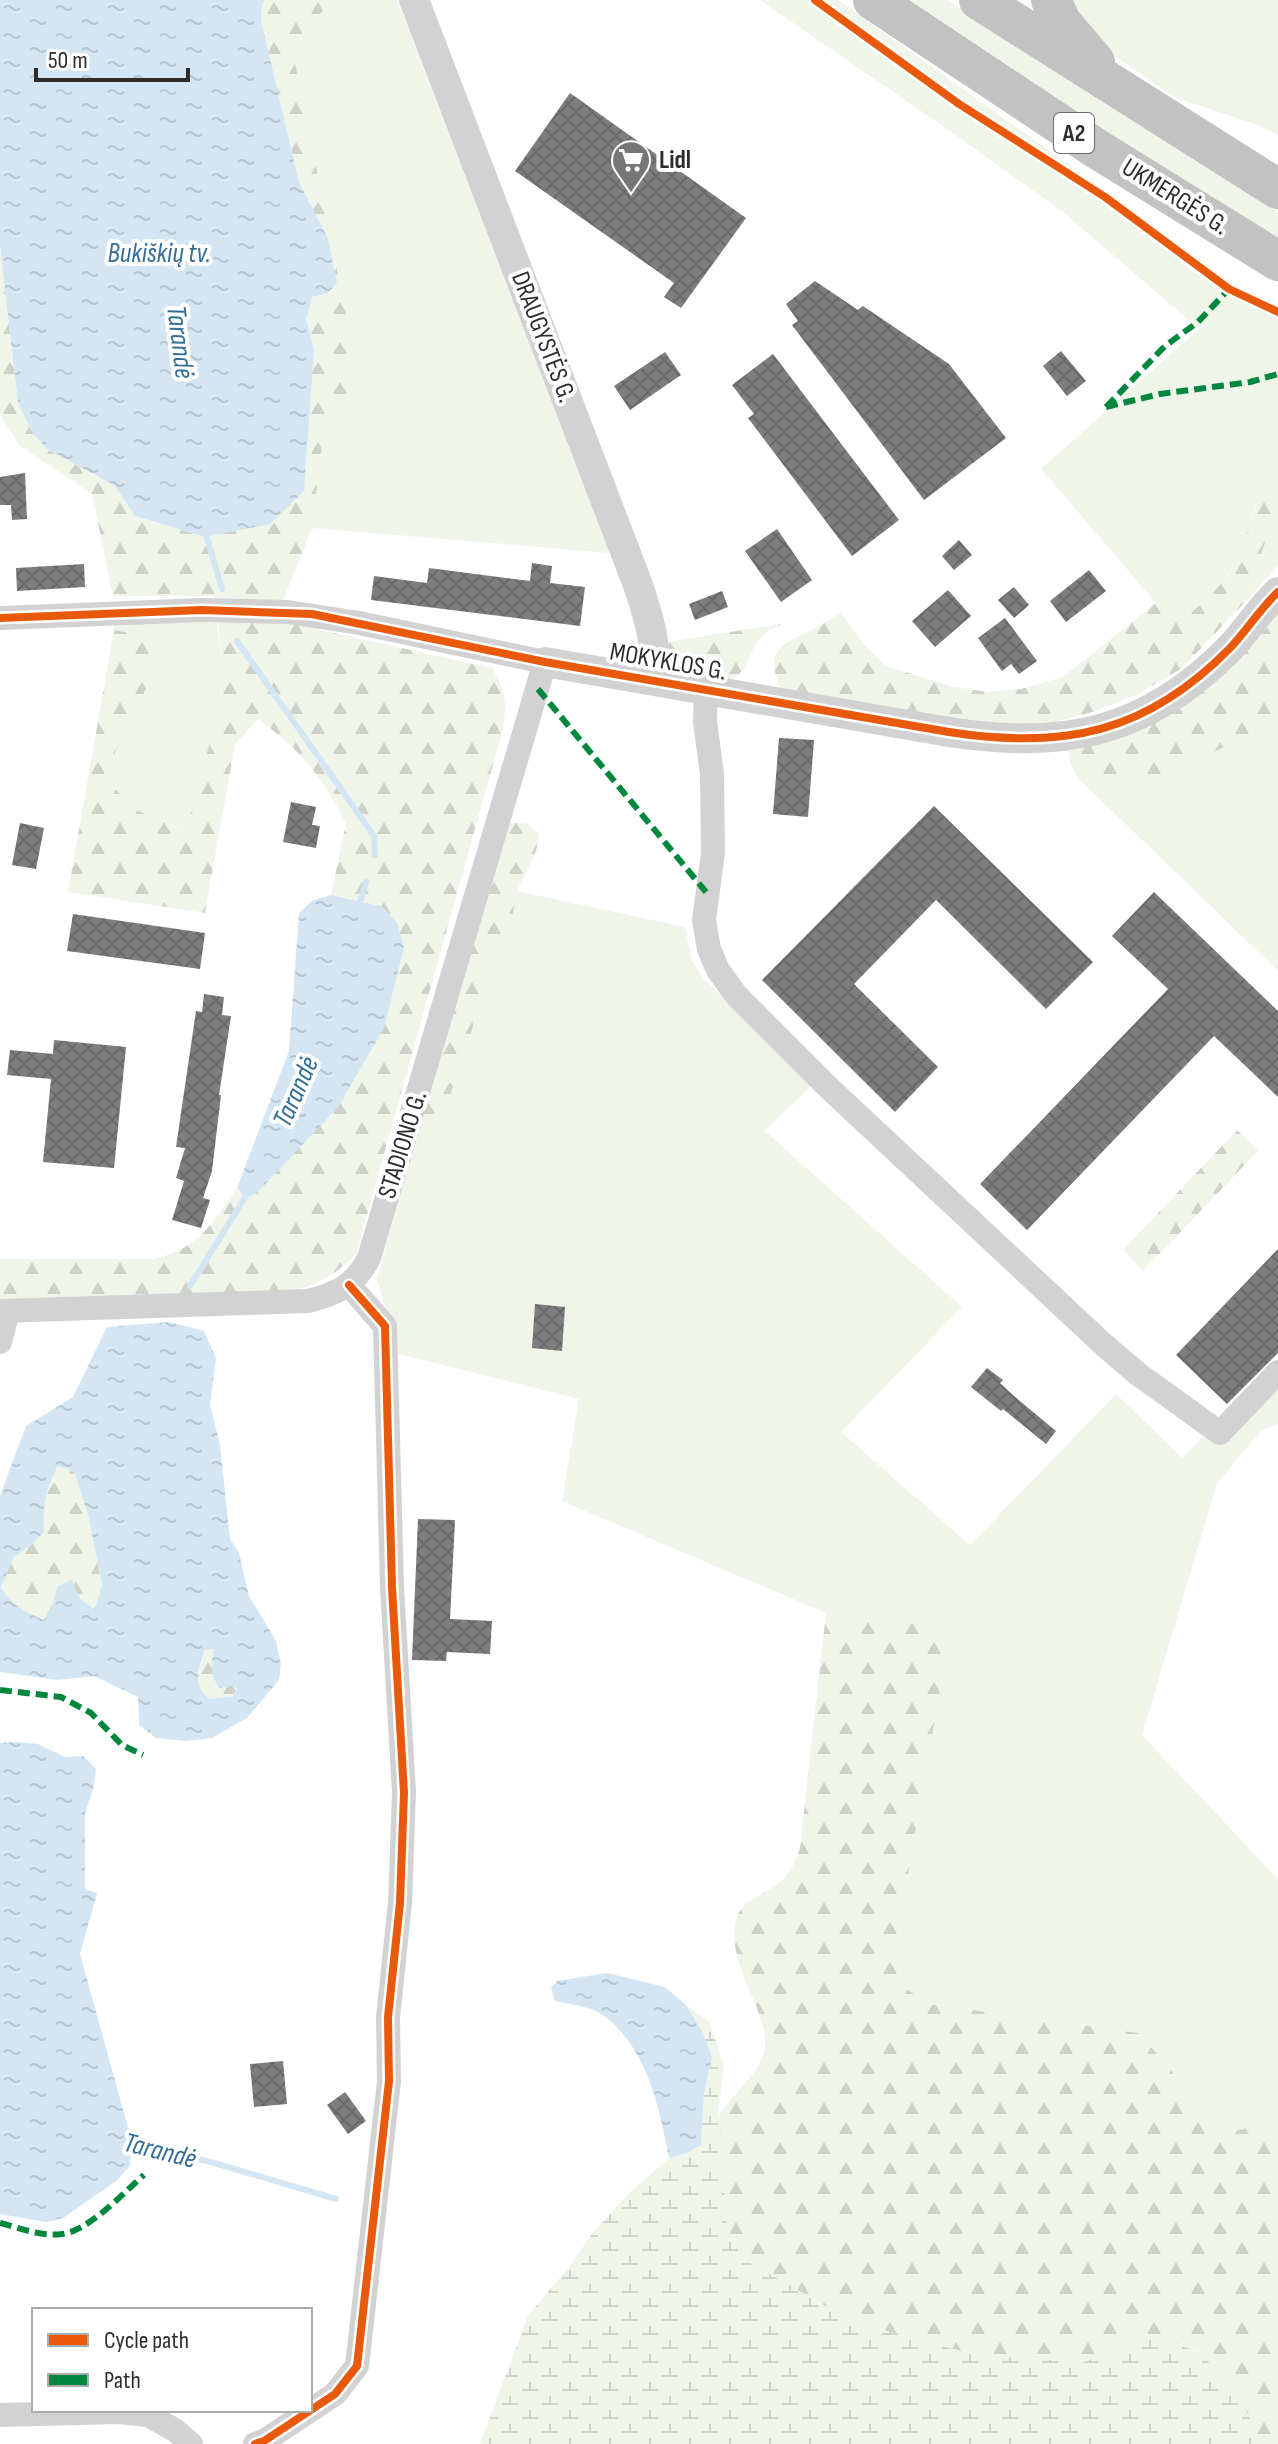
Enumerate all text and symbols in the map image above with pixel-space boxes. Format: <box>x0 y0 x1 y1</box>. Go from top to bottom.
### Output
scale bar <box>36 32 188 82</box>
text: 50 m <box>48 46 88 75</box>
road number: A2 <box>1054 113 1094 153</box>
supermarket icon: Lidl <box>610 139 652 194</box>
place label: Lidl <box>659 145 691 176</box>
street label: UKMERGĖS G. <box>1116 152 1234 242</box>
water label: Bukiškių tv. <box>108 237 210 270</box>
street label: DRAUGYSTĖS G. <box>504 267 582 407</box>
water label: Tarandė <box>159 303 201 381</box>
street label: MOKYKLOS G. <box>607 637 729 687</box>
water label: Tarandė <box>266 1052 326 1132</box>
street label: STADIONO G. <box>372 1088 434 1202</box>
water label: Tarandė <box>120 2126 200 2176</box>
legend <box>32 2308 312 2412</box>
text: Cycle path <box>104 2326 189 2355</box>
text: Path <box>104 2366 141 2395</box>

